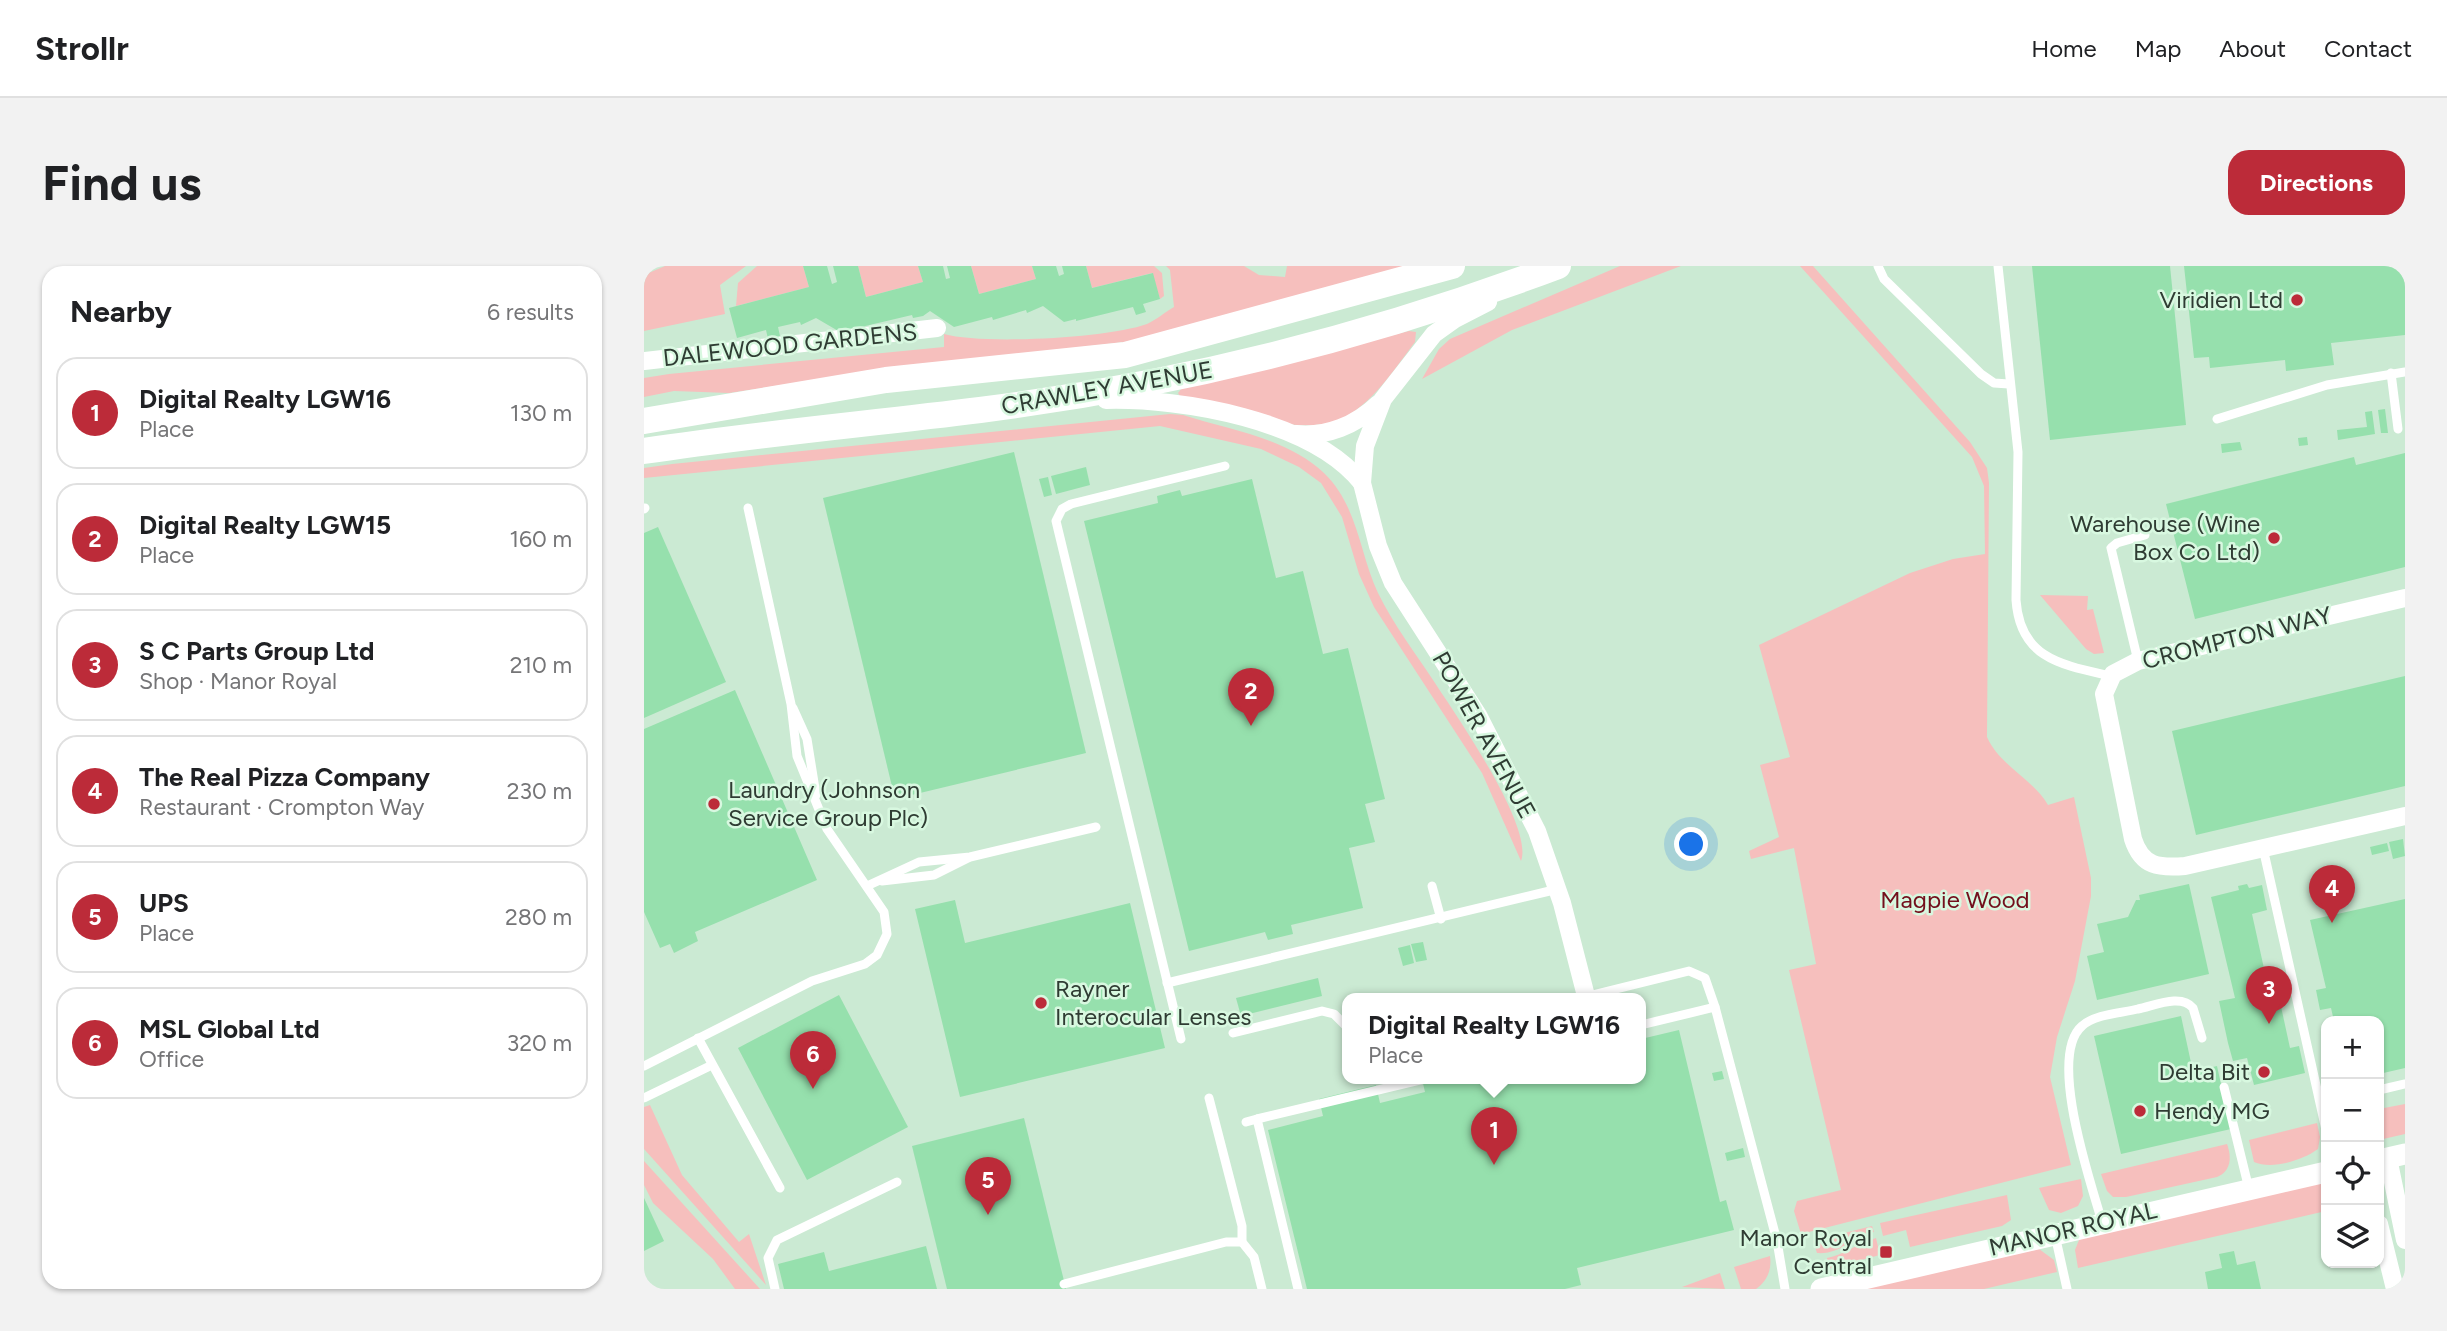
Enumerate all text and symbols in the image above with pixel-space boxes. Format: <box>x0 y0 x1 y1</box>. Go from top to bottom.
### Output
text: Strollr <box>35 29 129 68</box>
text: Home <box>2031 34 2097 63</box>
text: Map <box>2135 34 2181 63</box>
text: About <box>2219 34 2286 63</box>
text: Contact <box>2324 34 2412 63</box>
button: Directions <box>2228 150 2405 215</box>
text: Find us <box>42 153 201 212</box>
place label: Viridien Ltd <box>2160 285 2283 314</box>
marker: Viridien Ltd <box>2289 292 2305 308</box>
text: Nearby <box>70 293 172 330</box>
text: 6 results <box>487 298 574 326</box>
street label: DALEWOOD GARDENS <box>661 317 919 372</box>
street label: CRAWLEY AVENUE <box>999 355 1215 420</box>
text: Digital Realty LGW16 <box>139 383 391 415</box>
text: 1 <box>90 399 100 427</box>
text: 130 m <box>510 399 572 427</box>
text: Place <box>139 415 194 443</box>
text: Digital Realty LGW15 <box>139 509 391 541</box>
place label: Warehouse (Wine Box Co Ltd) <box>2070 509 2260 566</box>
text: 2 <box>88 525 102 553</box>
text: 160 m <box>509 525 572 553</box>
marker: Warehouse (Wine Box Co Ltd) <box>2266 530 2282 546</box>
text: Place <box>139 541 194 569</box>
street label: CROMPTON WAY <box>2139 600 2335 675</box>
text: S C Parts Group Ltd <box>139 635 374 667</box>
street label: POWER AVENUE <box>1427 646 1542 823</box>
text: 3 <box>89 651 101 679</box>
text: 210 m <box>510 651 572 679</box>
text: Shop · Manor Royal <box>139 667 337 695</box>
pin: 2 <box>1228 668 1274 726</box>
text: The Real Pizza Company <box>139 761 430 793</box>
place label: Laundry (Johnson Service Group Plc) <box>728 775 928 832</box>
text: 4 <box>88 777 102 805</box>
text: 230 m <box>507 777 572 805</box>
text: Restaurant · Crompton Way <box>139 793 424 821</box>
marker: Laundry (Johnson Service Group Plc) <box>706 796 722 812</box>
your location <box>1674 827 1708 861</box>
pin: 4 <box>2309 865 2355 923</box>
park label: Magpie Wood <box>1880 885 2030 914</box>
text: UPS <box>139 887 189 919</box>
text: 5 <box>88 903 102 931</box>
text: 280 m <box>505 903 572 931</box>
text: Place <box>139 919 194 947</box>
pin: 3 <box>2246 966 2292 1024</box>
place label: Rayner Interocular Lenses <box>1055 974 1251 1031</box>
popup <box>1342 993 1646 1084</box>
marker: Rayner Interocular Lenses <box>1033 995 1049 1011</box>
text: Digital Realty LGW16 <box>1368 1009 1620 1041</box>
text: MSL Global Ltd <box>139 1013 320 1045</box>
map controls <box>2321 1016 2384 1268</box>
button: + <box>2321 1016 2384 1079</box>
text: 6 <box>88 1029 102 1057</box>
text: 320 m <box>507 1029 572 1057</box>
pin: 6 <box>790 1031 836 1089</box>
text: Place <box>1368 1041 1423 1069</box>
text: Office <box>139 1045 204 1073</box>
place label: Delta Bit <box>2159 1057 2250 1086</box>
marker: Delta Bit <box>2256 1064 2272 1080</box>
button: − <box>2321 1079 2384 1142</box>
place label: Hendy MG <box>2154 1096 2270 1125</box>
marker: Hendy MG <box>2132 1103 2148 1119</box>
pin: 1 <box>1471 1107 1517 1165</box>
button: locate <box>2321 1142 2384 1205</box>
pin: 5 <box>965 1157 1011 1215</box>
street label: MANOR ROYAL <box>1986 1195 2160 1262</box>
button: layers <box>2321 1205 2384 1268</box>
place label: Manor Royal Central <box>1740 1223 1872 1280</box>
marker: Manor Royal Central <box>1878 1244 1894 1260</box>

